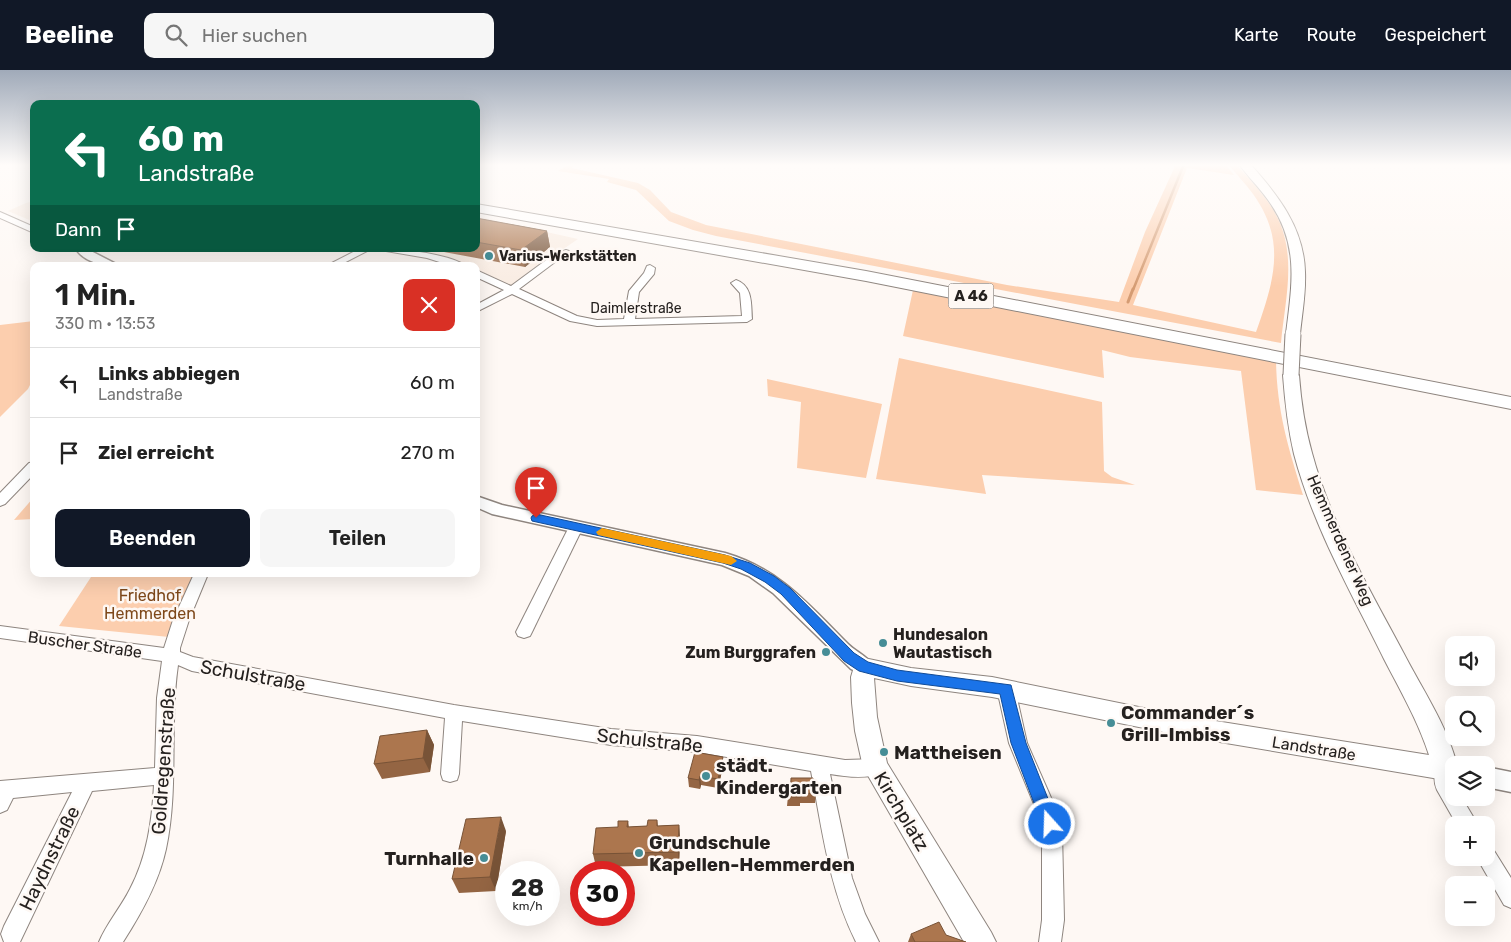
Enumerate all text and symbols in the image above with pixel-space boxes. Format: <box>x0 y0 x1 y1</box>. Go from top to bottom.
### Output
search box <box>144 13 494 58</box>
text: Beeline <box>25 21 114 49</box>
icon: search <box>162 21 190 49</box>
text: Hier suchen <box>202 24 307 47</box>
text: Karte <box>1234 24 1278 46</box>
text: Route <box>1306 24 1356 46</box>
text: Gespeichert <box>1384 24 1486 46</box>
text: 60 m <box>138 118 224 160</box>
icon: left <box>55 120 120 185</box>
text: Landstraße <box>138 160 254 187</box>
icon: arrive <box>112 215 140 243</box>
text: Dann <box>55 218 102 241</box>
place label: Varius-Werkstätten <box>499 248 637 265</box>
marker: Varius-Werkstätten <box>483 250 495 262</box>
text: 1 Min. <box>55 277 136 313</box>
button: close <box>403 279 455 331</box>
road number: A 46 <box>948 284 994 308</box>
street label: Daimlerstraße <box>590 300 682 317</box>
text: 330 m · 13:53 <box>55 314 155 333</box>
text: Links abbiegen <box>98 362 240 385</box>
icon: left <box>55 369 83 397</box>
text: 60 m <box>410 371 455 394</box>
text: Landstraße <box>98 385 183 404</box>
icon: arrive <box>55 439 83 467</box>
text: Ziel erreicht <box>98 441 214 464</box>
text: 270 m <box>400 441 455 464</box>
pin <box>515 467 557 518</box>
street label: Hemmerdener Weg <box>1303 472 1378 609</box>
icon: arrive <box>522 474 550 502</box>
button: Beenden <box>55 509 250 567</box>
button: Teilen <box>260 509 455 567</box>
park label: Friedhof Hemmerden <box>104 586 196 623</box>
place label: Hundesalon Wautastisch <box>893 625 992 662</box>
street label: Buscher Straße <box>27 627 143 662</box>
map controls <box>1445 636 1495 926</box>
button: sound <box>1445 636 1495 686</box>
marker: Hundesalon Wautastisch <box>877 637 889 649</box>
place label: Zum Burggrafen <box>685 643 816 662</box>
marker: Zum Burggrafen <box>820 646 832 658</box>
street label: Schulstraße <box>199 655 307 696</box>
street label: Goldregenstraße <box>147 687 180 835</box>
button: search <box>1445 696 1495 746</box>
place label: Commander´s Grill-Imbiss <box>1121 701 1254 746</box>
marker: Commander´s Grill-Imbiss <box>1105 717 1117 729</box>
street label: Schulstraße <box>596 723 704 757</box>
street label: Landstraße <box>1271 732 1357 765</box>
place label: Mattheisen <box>894 741 1002 764</box>
marker: Mattheisen <box>878 746 890 758</box>
place label: städt. Kindergarten <box>716 754 842 799</box>
button: layers <box>1445 756 1495 806</box>
street label: Kirchplatz <box>869 767 934 855</box>
marker: städt. Kindergarten <box>700 770 712 782</box>
position arrow <box>1023 797 1075 849</box>
street label: Haydnstraße <box>14 802 85 914</box>
button: + <box>1445 816 1495 866</box>
place label: Grundschule Kapellen-Hemmerden <box>649 831 855 876</box>
place label: Turnhalle <box>384 847 474 870</box>
marker: Grundschule Kapellen-Hemmerden <box>633 847 645 859</box>
marker: Turnhalle <box>478 852 490 864</box>
speed limit sign: 30 <box>570 861 635 926</box>
text: 28 <box>511 873 544 902</box>
button: − <box>1445 876 1495 926</box>
text: km/h <box>513 899 542 913</box>

